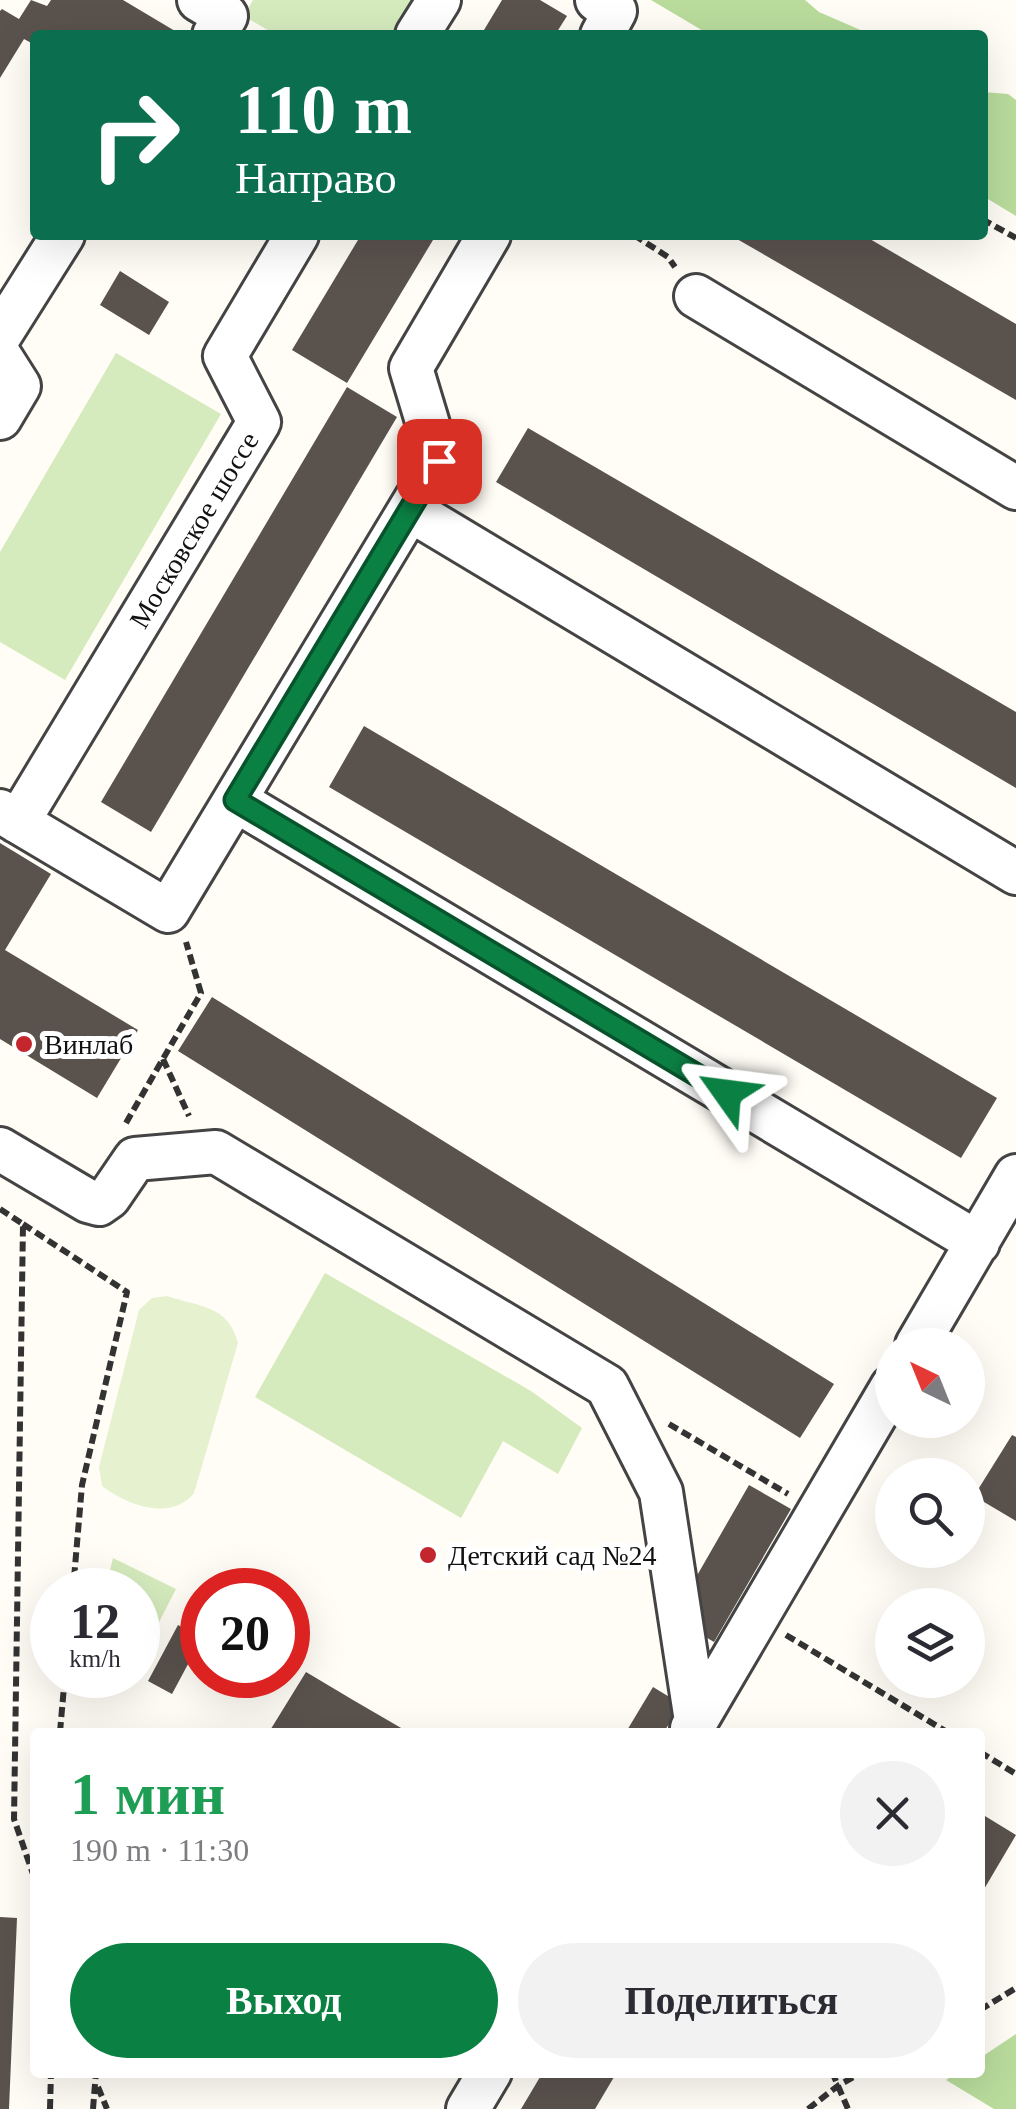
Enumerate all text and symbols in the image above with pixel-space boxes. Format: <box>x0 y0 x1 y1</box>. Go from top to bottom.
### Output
icon: right <box>70 70 200 200</box>
text: 110 m <box>235 71 412 148</box>
text: Направо <box>235 153 397 203</box>
pin <box>397 419 482 504</box>
street label: Московское шоссе <box>123 427 265 633</box>
icon: arrive <box>412 434 467 489</box>
place label: Винлаб <box>44 1029 133 1060</box>
marker: Винлаб <box>13 1033 35 1055</box>
position arrow <box>675 1041 779 1145</box>
north arrow <box>875 1328 985 1438</box>
map controls <box>875 1328 985 1698</box>
button: search <box>875 1458 985 1568</box>
place label: Детский сад №24 <box>448 1540 657 1571</box>
marker: Детский сад №24 <box>417 1544 439 1566</box>
speed limit sign: 20 <box>180 1568 310 1698</box>
button: layers <box>875 1588 985 1698</box>
text: 12 <box>70 1593 120 1649</box>
text: km/h <box>69 1645 121 1672</box>
text: 1 мин <box>70 1761 225 1827</box>
button: close <box>840 1761 945 1866</box>
text: 190 m · 11:30 <box>70 1832 249 1868</box>
button: Выход <box>70 1943 498 2058</box>
button: Поделиться <box>518 1943 945 2058</box>

